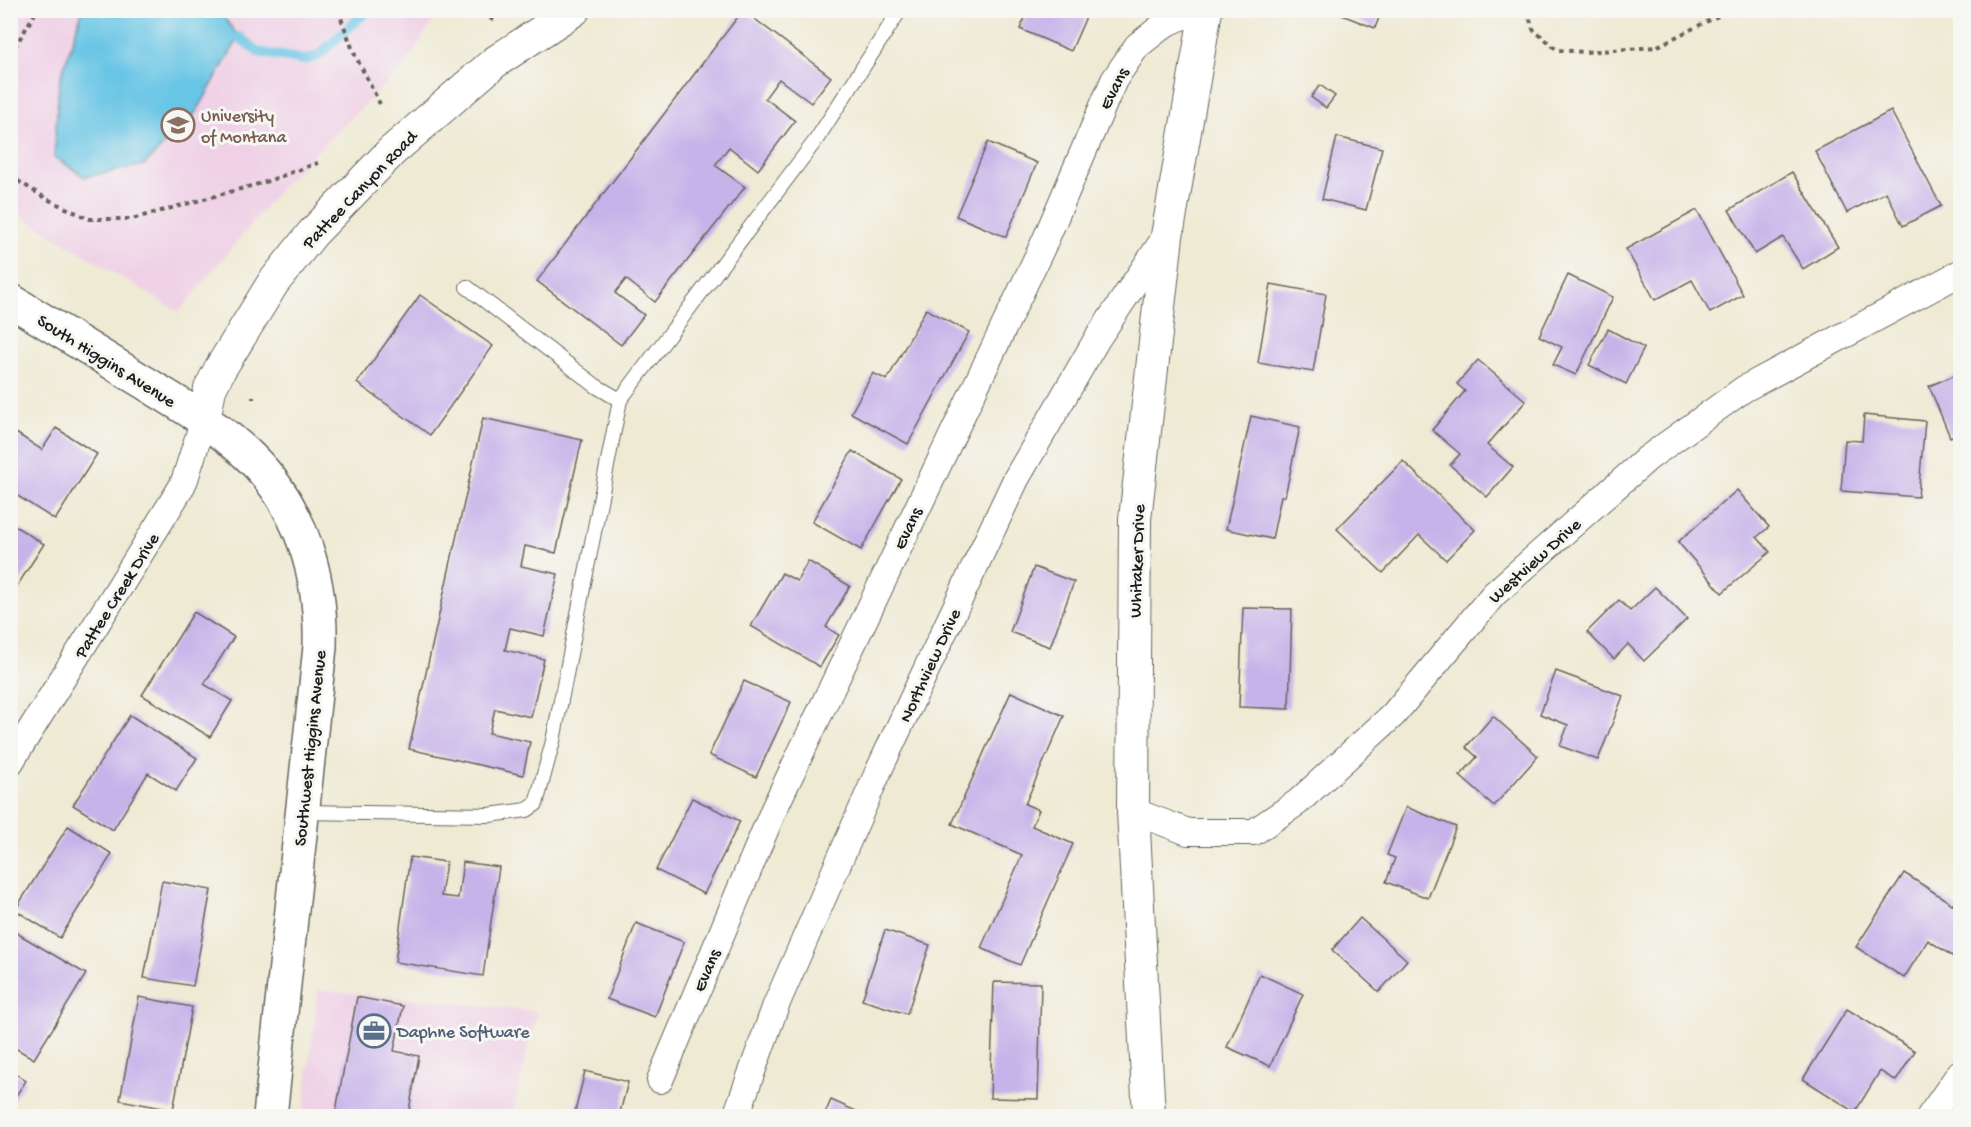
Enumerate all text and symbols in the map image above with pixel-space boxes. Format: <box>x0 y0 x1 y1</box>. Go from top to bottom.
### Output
street label: Evans <box>1096 63 1135 114</box>
school or university icon: University of Montana <box>160 107 196 143</box>
place label: University of Montana <box>201 107 287 149</box>
street label: Pattee Canyon Road <box>298 126 424 255</box>
street label: South Higgins Avenue <box>32 311 179 414</box>
street label: Evans <box>890 503 929 554</box>
street label: Whitaker Drive <box>1126 503 1151 618</box>
street label: Westview Drive <box>1485 514 1587 609</box>
street label: Pattee Creek Drive <box>71 529 165 664</box>
street label: Northview Drive <box>896 605 967 726</box>
street label: Southwest Higgins Avenue <box>291 649 332 847</box>
street label: Evans <box>690 945 727 995</box>
office icon: Daphne Software <box>356 1013 392 1049</box>
place label: Daphne Software <box>396 1023 530 1044</box>

